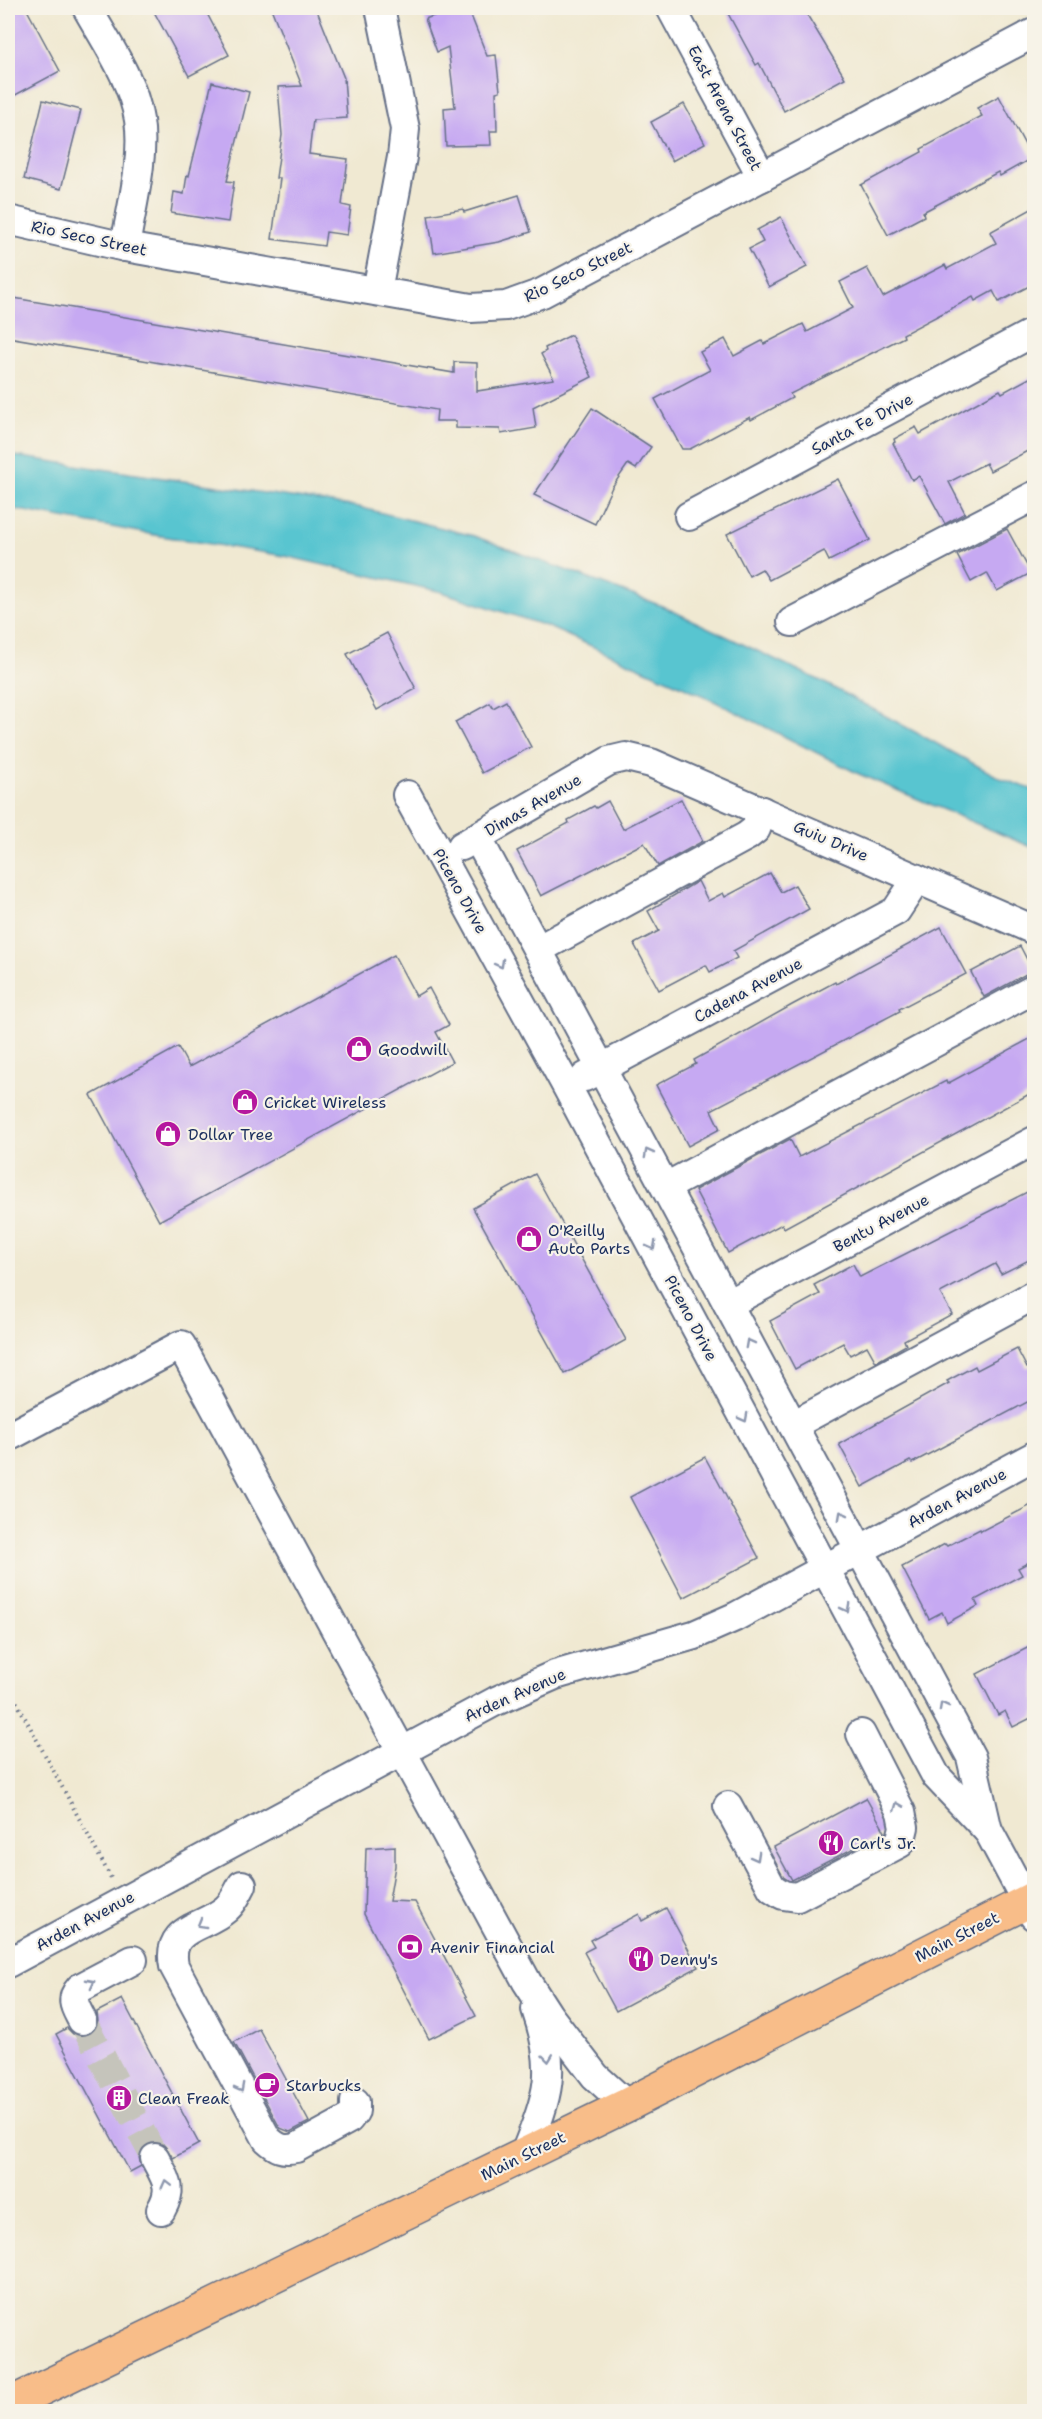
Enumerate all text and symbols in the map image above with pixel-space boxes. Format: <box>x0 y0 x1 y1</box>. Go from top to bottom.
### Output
street label: East Arena Street <box>683 42 767 174</box>
street label: Rio Seco Street <box>29 215 149 261</box>
street label: Rio Seco Street <box>520 237 636 307</box>
street label: Santa Fe Drive <box>808 388 916 460</box>
street label: Dimas Avenue <box>481 769 585 841</box>
street label: Guiu Drive <box>790 816 872 866</box>
street label: Piceno Drive <box>428 845 492 937</box>
street label: Cadena Avenue <box>690 953 806 1027</box>
one-way arrow <box>493 957 504 968</box>
shop icon: Goodwill <box>344 1034 374 1064</box>
place label: Goodwill <box>378 1039 448 1060</box>
shop icon: Cricket Wireless <box>230 1087 260 1117</box>
place label: Cricket Wireless <box>264 1092 387 1113</box>
shop icon: Dollar Tree <box>153 1119 183 1149</box>
place label: Dollar Tree <box>188 1124 273 1145</box>
one-way arrow <box>643 1148 655 1159</box>
street label: Bentu Avenue <box>829 1189 933 1257</box>
place label: O'Reilly Auto Parts <box>548 1220 631 1259</box>
shop icon: O'Reilly Auto Parts <box>514 1224 544 1254</box>
one-way arrow <box>645 1240 656 1250</box>
street label: Piceno Drive <box>660 1271 722 1365</box>
one-way arrow <box>745 1339 756 1350</box>
one-way arrow <box>737 1412 748 1422</box>
street label: Arden Avenue <box>904 1463 1010 1533</box>
one-way arrow <box>838 1511 849 1521</box>
one-way arrow <box>839 1602 850 1613</box>
street label: Arden Avenue <box>461 1663 569 1727</box>
one-way arrow <box>939 1701 950 1712</box>
one-way arrow <box>893 1802 905 1813</box>
restaurant icon: Carl's Jr. <box>816 1828 846 1858</box>
place label: Carl's Jr. <box>850 1833 916 1854</box>
one-way arrow <box>749 1851 760 1862</box>
street label: Arden Avenue <box>32 1886 138 1956</box>
street label: Main Street <box>911 1907 1003 1967</box>
one-way arrow <box>197 1917 207 1928</box>
bank icon: Avenir Financial <box>395 1932 425 1962</box>
place label: Avenir Financial <box>430 1937 555 1958</box>
restaurant icon: Denny's <box>626 1944 656 1974</box>
place label: Denny's <box>660 1949 718 1970</box>
one-way arrow <box>84 1979 95 1990</box>
one-way arrow <box>542 2054 554 2063</box>
cafe icon: Starbucks <box>252 2070 282 2100</box>
place label: Starbucks <box>286 2075 362 2096</box>
one-way arrow <box>233 2081 244 2092</box>
building icon: Clean Freak <box>104 2083 134 2113</box>
place label: Clean Freak <box>138 2088 229 2109</box>
street label: Main Street <box>477 2126 569 2186</box>
one-way arrow <box>160 2179 173 2189</box>

